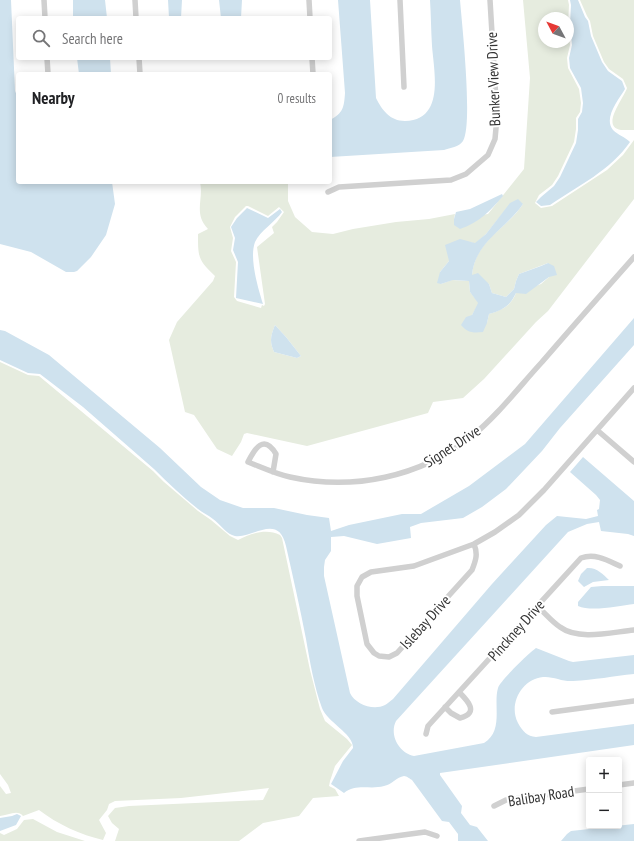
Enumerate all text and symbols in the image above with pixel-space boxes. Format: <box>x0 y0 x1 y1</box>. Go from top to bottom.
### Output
north arrow <box>538 12 574 48</box>
search box <box>16 16 332 60</box>
icon: search <box>30 27 52 49</box>
text: Search here <box>62 29 123 48</box>
street label: Bunker View Drive <box>482 32 504 126</box>
text: Nearby <box>32 87 75 109</box>
text: 0 results <box>277 90 316 107</box>
street label: Signet Drive <box>420 421 484 471</box>
street label: Islebay Drive <box>396 591 454 653</box>
street label: Pinckney Drive <box>484 595 548 665</box>
map controls <box>586 757 622 829</box>
button: + <box>586 757 622 793</box>
street label: Balibay Road <box>507 781 575 811</box>
button: − <box>586 793 622 829</box>

